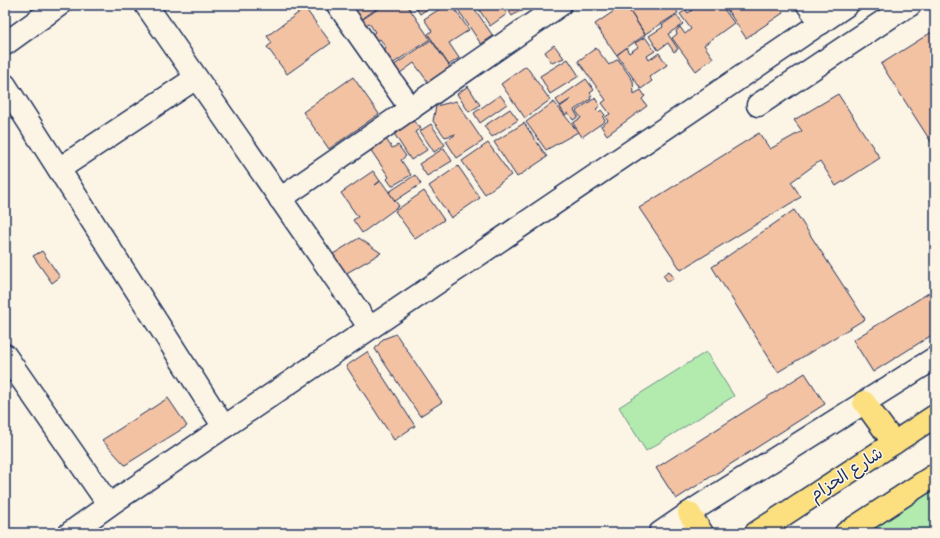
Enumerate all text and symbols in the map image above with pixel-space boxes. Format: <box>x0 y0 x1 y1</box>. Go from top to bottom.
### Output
street label: شارع الحزام <box>805 442 888 508</box>

